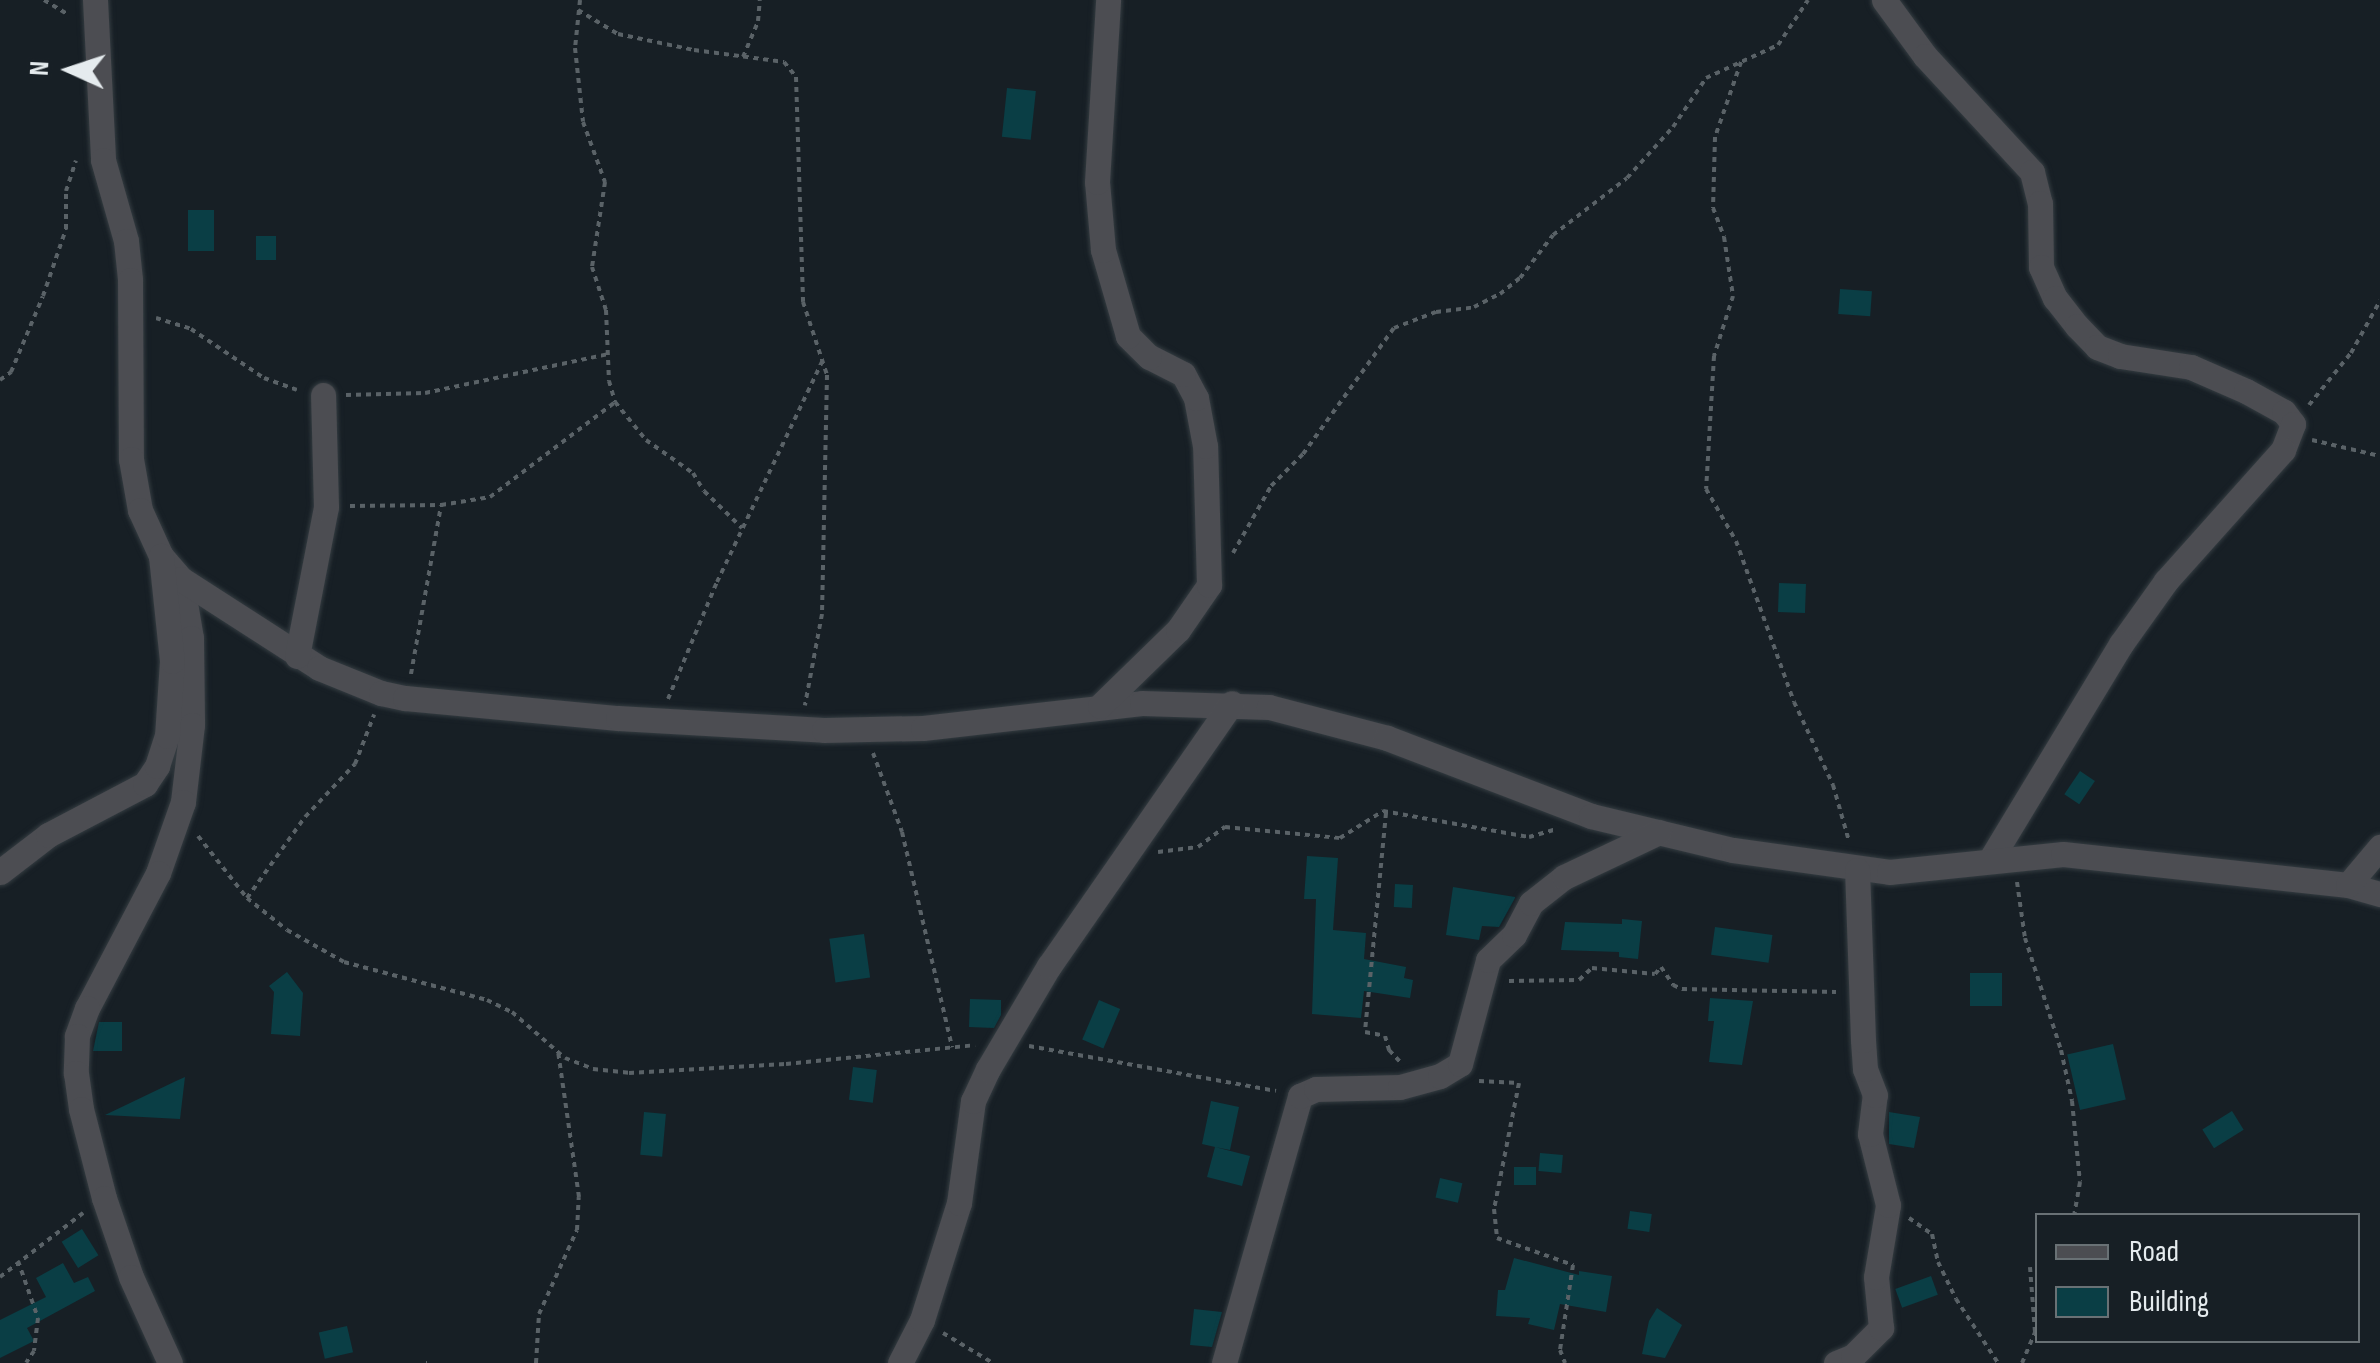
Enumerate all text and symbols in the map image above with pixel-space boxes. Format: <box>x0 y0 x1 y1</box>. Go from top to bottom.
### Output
north arrow <box>20 20 120 120</box>
text: N <box>23 60 56 77</box>
legend <box>2035 1213 2360 1343</box>
text: Road <box>2129 1234 2179 1270</box>
text: Building <box>2129 1284 2209 1320</box>

